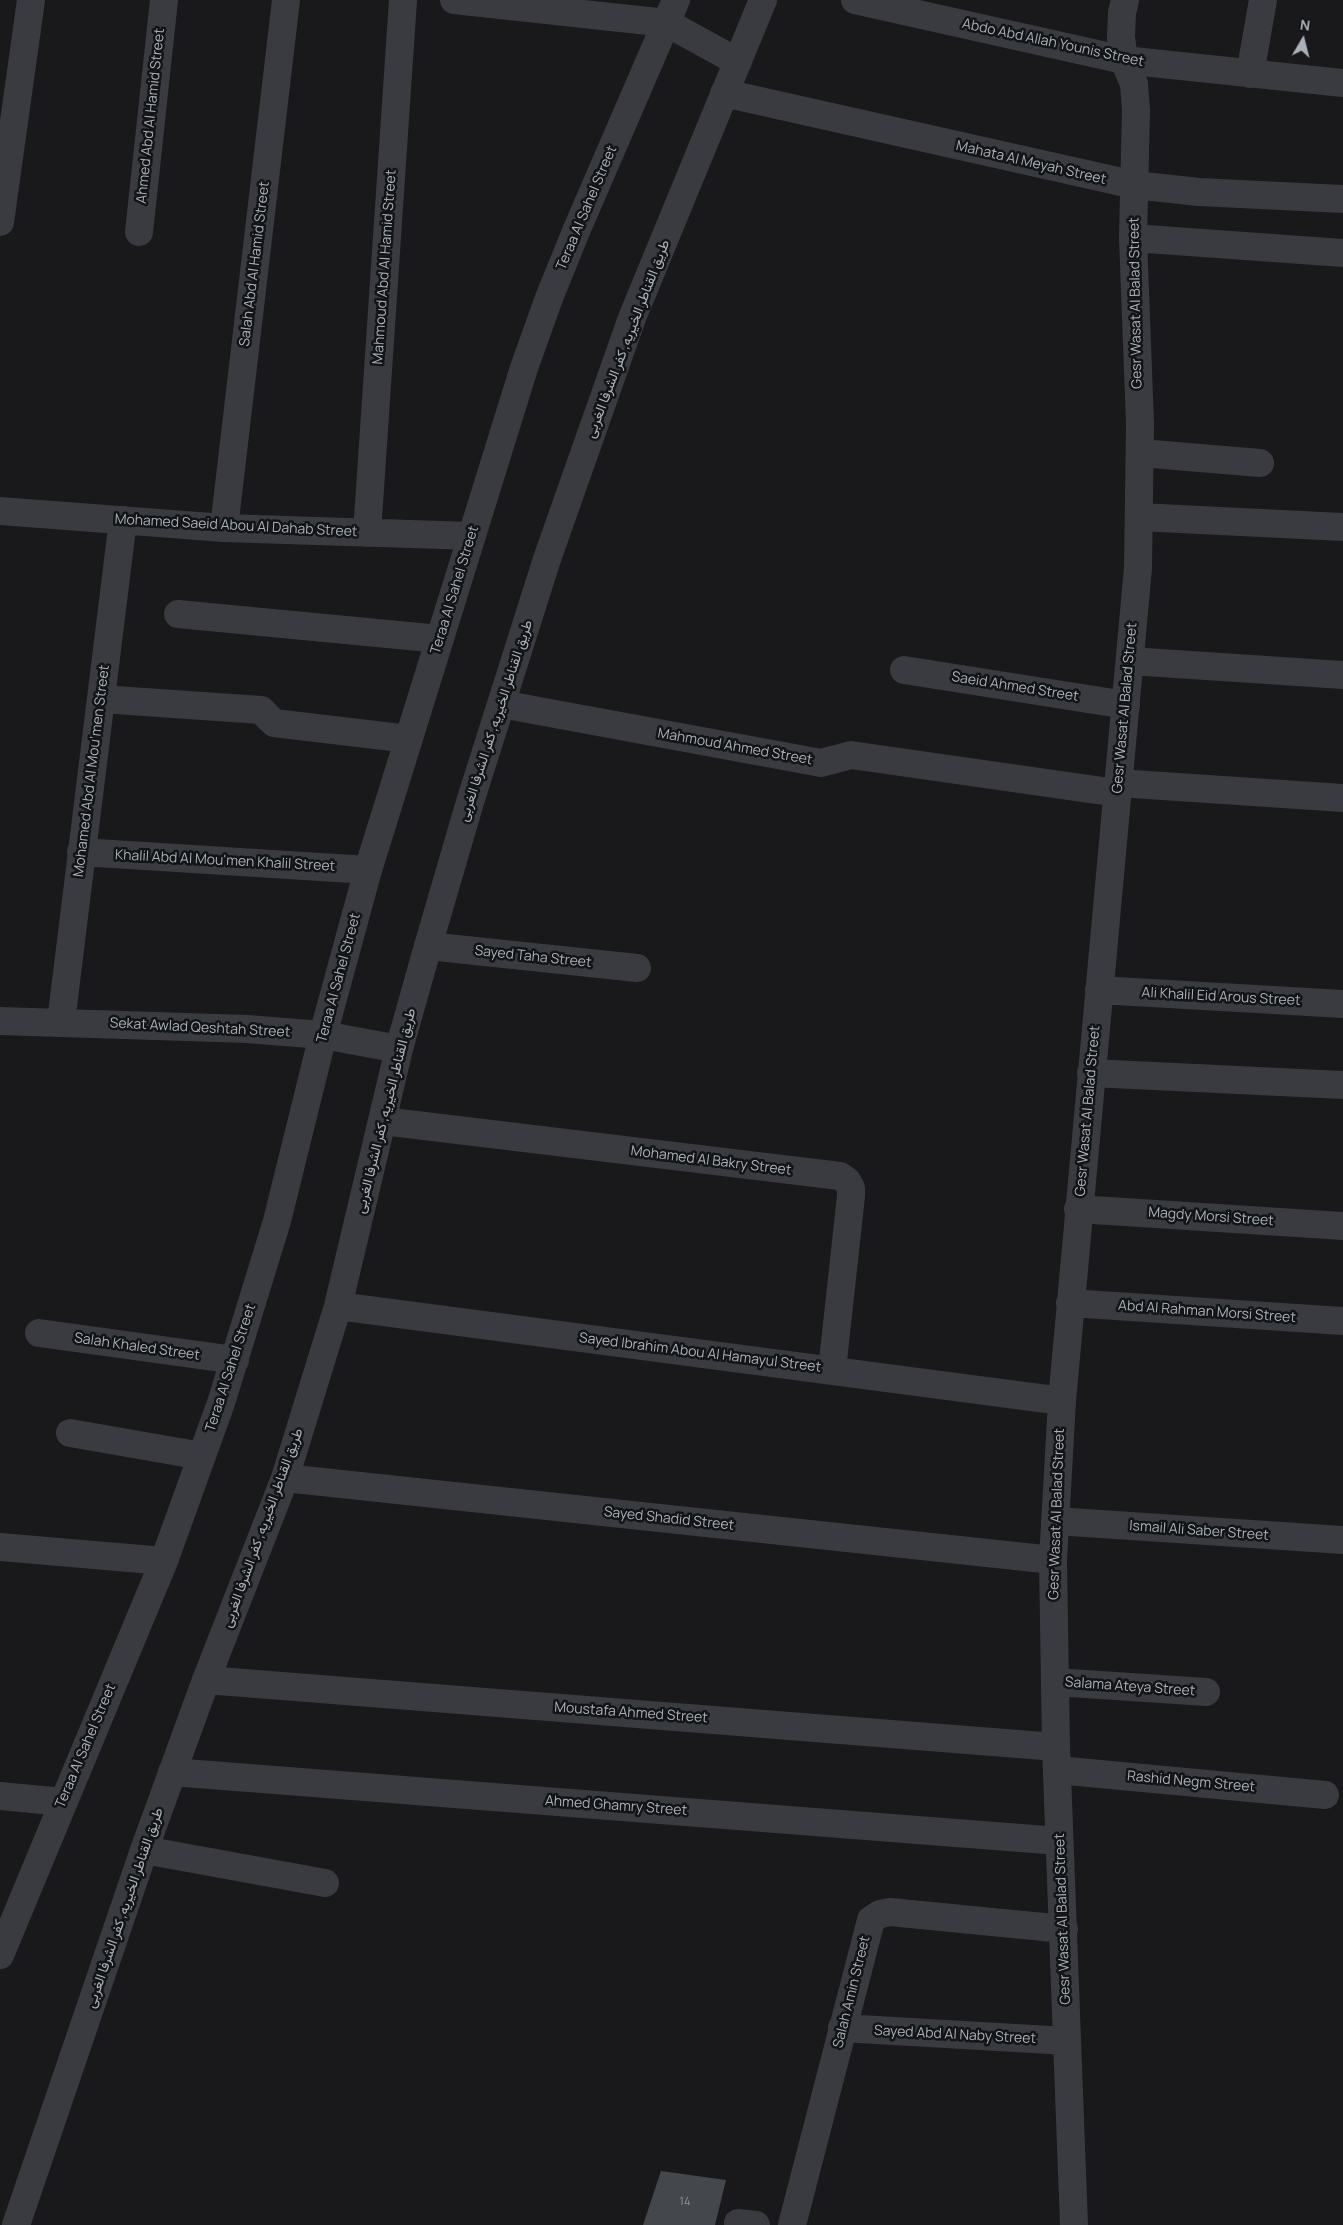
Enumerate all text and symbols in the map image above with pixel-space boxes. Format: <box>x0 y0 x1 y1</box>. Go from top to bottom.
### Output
north arrow <box>1278 15 1328 65</box>
text: N <box>1299 15 1311 35</box>
street label: Abdo Abd Allah Younis Street <box>961 16 1145 70</box>
street label: Ahmed Abd Al Hamid Street <box>133 28 169 204</box>
street label: Mahata Al Meyah Street <box>954 138 1108 188</box>
street label: Teraa Al Sahel Street <box>553 143 621 273</box>
street label: Mahmoud Abd Al Hamid Street <box>370 169 400 365</box>
street label: Salah Abd Al Hamid Street <box>237 180 273 348</box>
street label: Gesr Wasat Al Balad Street <box>1126 217 1146 389</box>
street label: طريق القناطر الخيريه, كفر الشرفا الغربى <box>582 237 674 441</box>
street label: Mohamed Saeid Abou Al Dahab Street <box>114 511 358 541</box>
street label: Teraa Al Sahel Street <box>427 524 483 656</box>
street label: طريق القناطر الخيريه, كفر الشرفا الغربى <box>455 618 537 824</box>
street label: Gesr Wasat Al Balad Street <box>1109 622 1141 794</box>
street label: Mohamed Abd Al Mou'men Street <box>71 664 113 878</box>
street label: Saeid Ahmed Street <box>950 669 1080 705</box>
street label: Mahmoud Ahmed Street <box>656 725 814 769</box>
street label: Khalil Abd Al Mou'men Khalil Street <box>114 847 336 875</box>
street label: Teraa Al Sahel Street <box>314 911 364 1045</box>
street label: Sayed Taha Street <box>474 943 592 971</box>
street label: Ali Khalil Eid Arous Street <box>1141 984 1301 1010</box>
street label: طريق القناطر الخيريه, كفر الشرفا الغربى <box>352 1007 420 1215</box>
street label: Sekat Awlad Qeshtah Street <box>109 1015 291 1041</box>
street label: Gesr Wasat Al Balad Street <box>1072 1025 1104 1197</box>
street label: Mohamed Al Bakry Street <box>630 1143 792 1179</box>
street label: Magdy Morsi Street <box>1148 1204 1274 1230</box>
street label: Abd Al Rahman Morsi Street <box>1118 1297 1296 1327</box>
street label: Teraa Al Sahel Street <box>202 1302 260 1434</box>
street label: Salah Khaled Street <box>73 1330 201 1364</box>
street label: Sayed Ibrahim Abou Al Hamayul Street <box>578 1330 822 1376</box>
street label: طريق القناطر الخيريه, كفر الشرفا الغربى <box>219 1426 307 1630</box>
street label: Gesr Wasat Al Balad Street <box>1046 1428 1068 1600</box>
street label: Sayed Shadid Street <box>603 1504 735 1534</box>
street label: Ismail Ali Saber Street <box>1129 1518 1269 1544</box>
street label: Salama Ateya Street <box>1064 1674 1196 1700</box>
street label: Teraa Al Sahel Street <box>52 1681 120 1811</box>
street label: Moustafa Ahmed Street <box>554 1699 708 1727</box>
street label: Rashid Negm Street <box>1126 1768 1256 1796</box>
street label: Ahmed Ghamry Street <box>544 1793 688 1819</box>
street label: طريق القناطر الخيريه, كفر الشرفا الغربى <box>83 1805 167 2011</box>
street label: Gesr Wasat Al Balad Street <box>1052 1833 1074 2005</box>
street label: Salah Amin Street <box>830 1934 874 2050</box>
street label: Sayed Abd Al Naby Street <box>874 2022 1036 2048</box>
house number: 14 <box>680 2195 690 2209</box>

